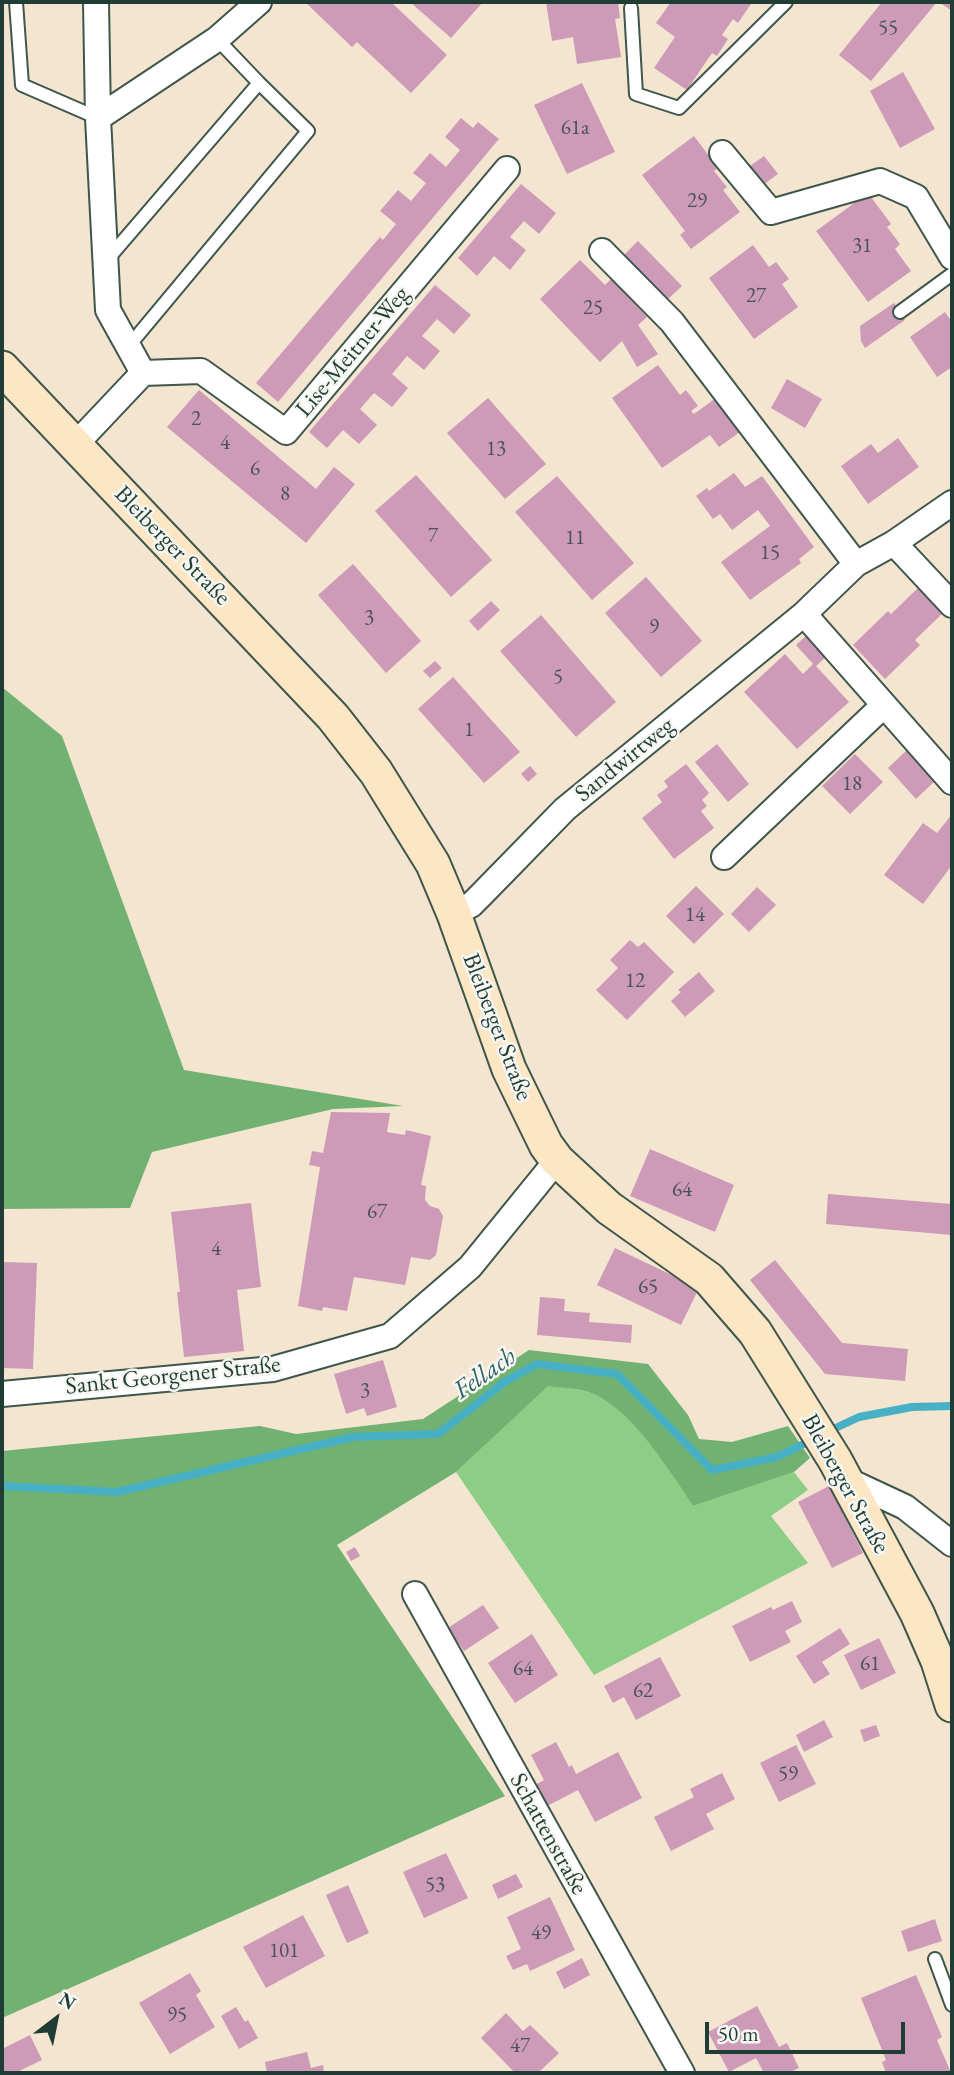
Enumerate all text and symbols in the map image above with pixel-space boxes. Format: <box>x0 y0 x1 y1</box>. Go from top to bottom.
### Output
house number: 55 <box>878 15 898 41</box>
house number: 61a <box>561 115 589 141</box>
house number: 29 <box>687 188 707 214</box>
house number: 31 <box>852 233 872 259</box>
street label: Lise-Meitner-Weg <box>290 281 416 423</box>
house number: 27 <box>746 283 766 309</box>
house number: 25 <box>583 295 603 321</box>
house number: 2 <box>191 406 201 432</box>
house number: 4 <box>220 430 230 456</box>
house number: 13 <box>486 436 506 462</box>
house number: 6 <box>250 456 260 482</box>
street label: Bleiberger Straße <box>108 480 236 612</box>
house number: 8 <box>280 481 290 507</box>
house number: 7 <box>428 523 438 549</box>
house number: 11 <box>565 525 585 551</box>
house number: 15 <box>760 540 780 566</box>
house number: 3 <box>364 605 374 631</box>
house number: 9 <box>649 614 659 640</box>
house number: 5 <box>553 664 563 690</box>
street label: Sandwirtweg <box>570 711 680 809</box>
house number: 1 <box>464 717 474 743</box>
house number: 18 <box>842 771 862 797</box>
house number: 14 <box>685 902 705 928</box>
street label: Bleiberger Straße <box>456 949 538 1105</box>
house number: 12 <box>625 968 645 994</box>
house number: 64 <box>672 1177 692 1203</box>
house number: 67 <box>367 1199 387 1225</box>
house number: 4 <box>211 1236 221 1262</box>
house number: 65 <box>638 1274 658 1300</box>
water label: Fellach <box>448 1341 522 1407</box>
street label: Sankt Georgener Straße <box>64 1350 282 1402</box>
house number: 3 <box>360 1378 370 1404</box>
street label: Bleiberger Straße <box>795 1409 895 1559</box>
house number: 61 <box>860 1651 880 1677</box>
house number: 64 <box>513 1656 533 1682</box>
house number: 62 <box>633 1678 653 1704</box>
house number: 59 <box>778 1761 798 1787</box>
street label: Schattenstraße <box>503 1768 593 1900</box>
house number: 53 <box>425 1872 445 1898</box>
house number: 49 <box>531 1920 551 1946</box>
house number: 101 <box>269 1938 299 1964</box>
north arrow <box>21 1984 91 2054</box>
text: N <box>54 1986 81 2015</box>
house number: 95 <box>167 2002 187 2028</box>
scale bar <box>709 2008 908 2052</box>
text: 50 m <box>718 2020 759 2047</box>
house number: 47 <box>510 2033 530 2059</box>

